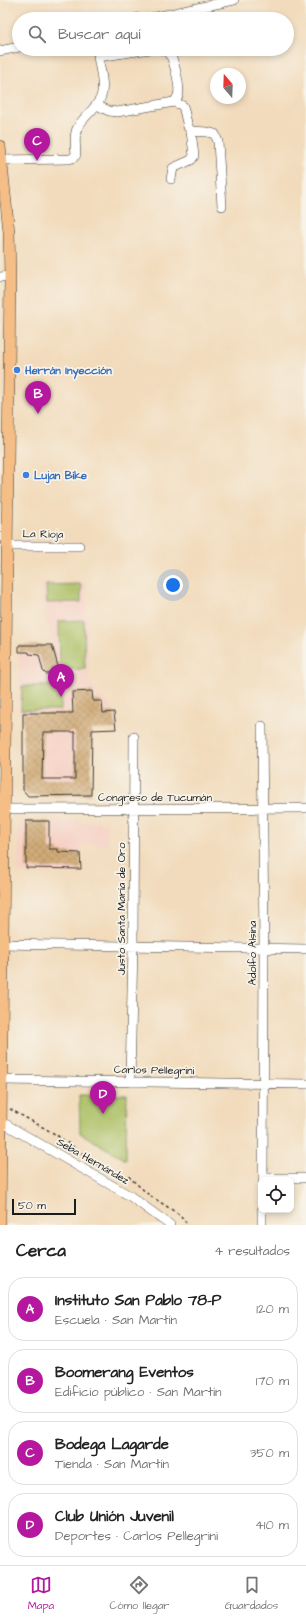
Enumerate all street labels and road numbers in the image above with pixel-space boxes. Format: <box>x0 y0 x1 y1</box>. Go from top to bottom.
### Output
street label: La Rioja <box>22 526 64 542</box>
street label: Congreso de Tucumán <box>98 790 212 806</box>
street label: Justo Santa María de Oro <box>114 842 129 975</box>
street label: Adolfo Alsina <box>245 920 260 985</box>
street label: Carlos Pellegrini <box>114 1062 195 1079</box>
street label: Seba Hernández <box>54 1134 133 1188</box>

